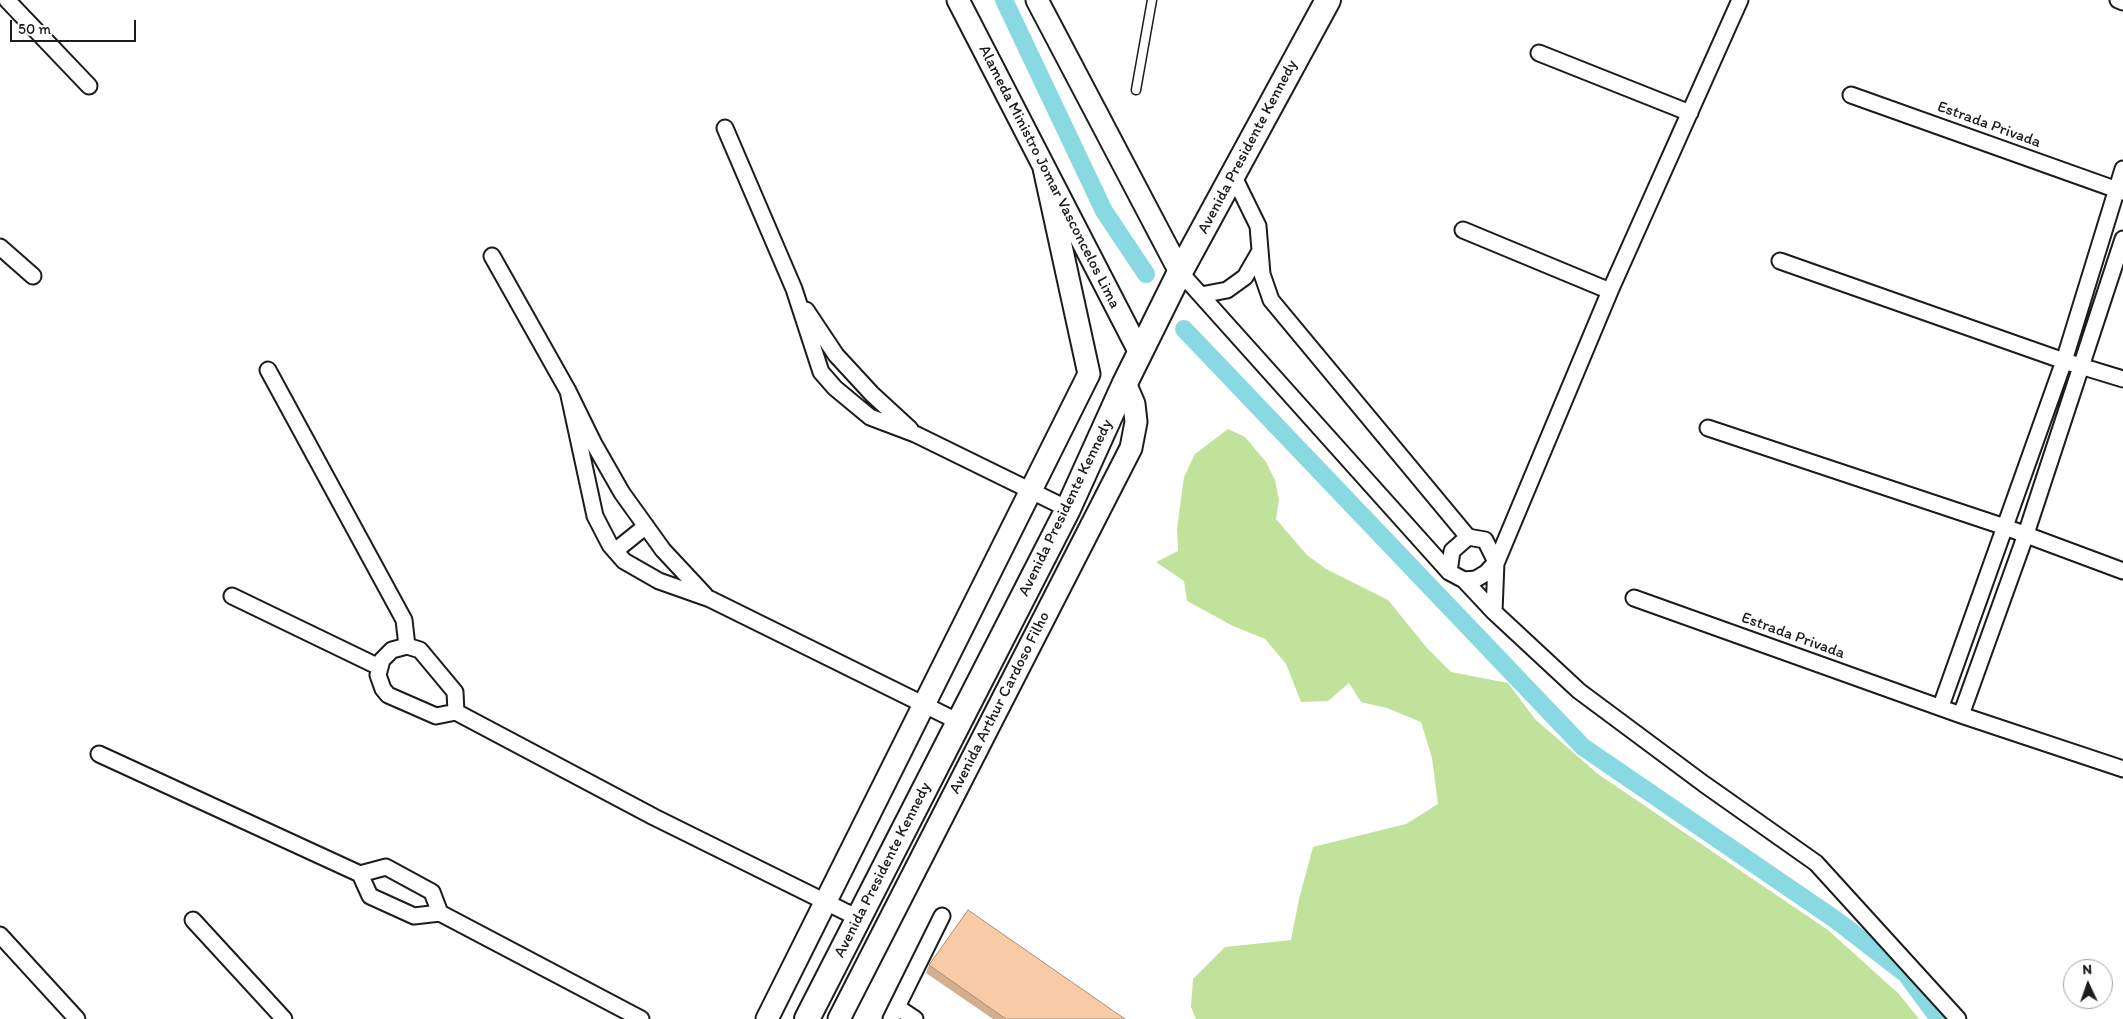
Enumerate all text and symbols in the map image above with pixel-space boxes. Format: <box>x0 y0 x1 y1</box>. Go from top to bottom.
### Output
scale bar <box>12 10 139 42</box>
text: 50 m <box>18 20 51 38</box>
street label: Alameda Ministro Jomar Vasconcelos Lima <box>974 42 1124 312</box>
street label: Avenida Presidente Kennedy <box>1194 57 1302 237</box>
street label: Estrada Privada <box>1935 97 2043 153</box>
street label: Avenida Presidente Kennedy <box>1015 416 1117 600</box>
street label: Estrada Privada <box>1739 608 1847 664</box>
street label: Avenida Arthur Cardoso Filho <box>946 609 1054 797</box>
street label: Avenida Presidente Kennedy <box>830 779 936 961</box>
north arrow <box>2063 959 2113 1009</box>
text: N <box>2082 961 2092 978</box>

